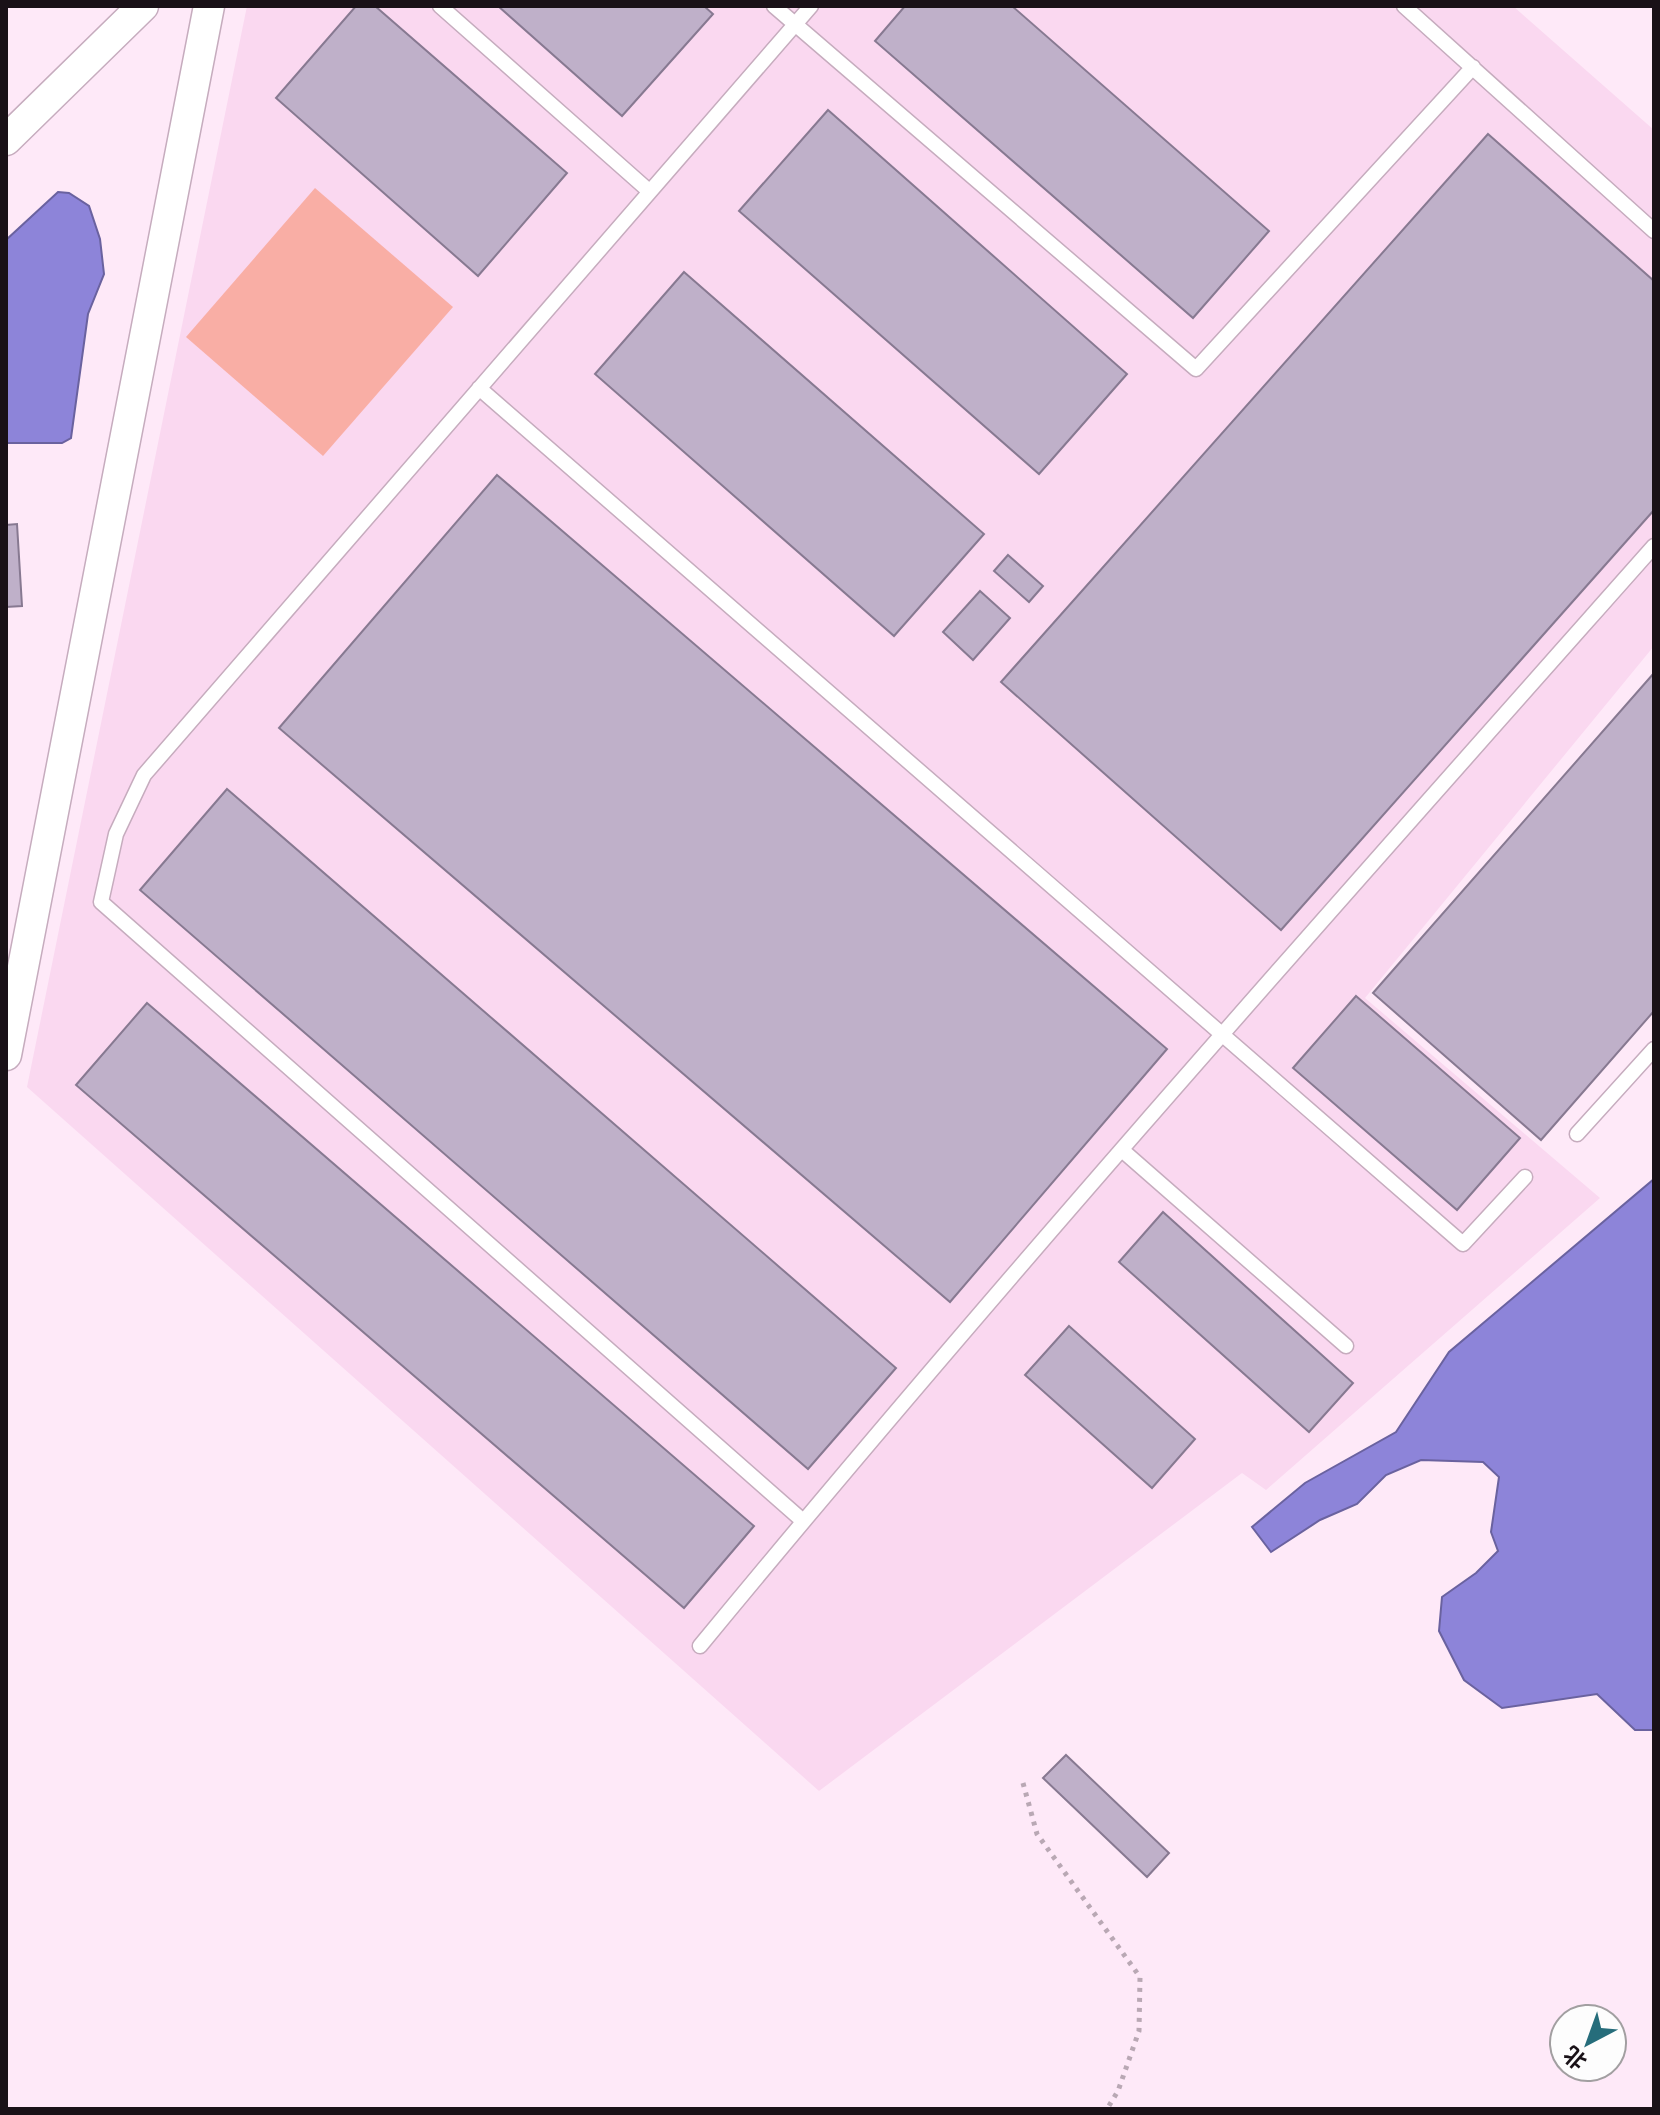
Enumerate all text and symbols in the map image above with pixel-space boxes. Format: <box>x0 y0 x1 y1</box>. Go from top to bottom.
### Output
north arrow <box>1548 2003 1628 2083</box>
text: 北 <box>1557 2039 1594 2077</box>

